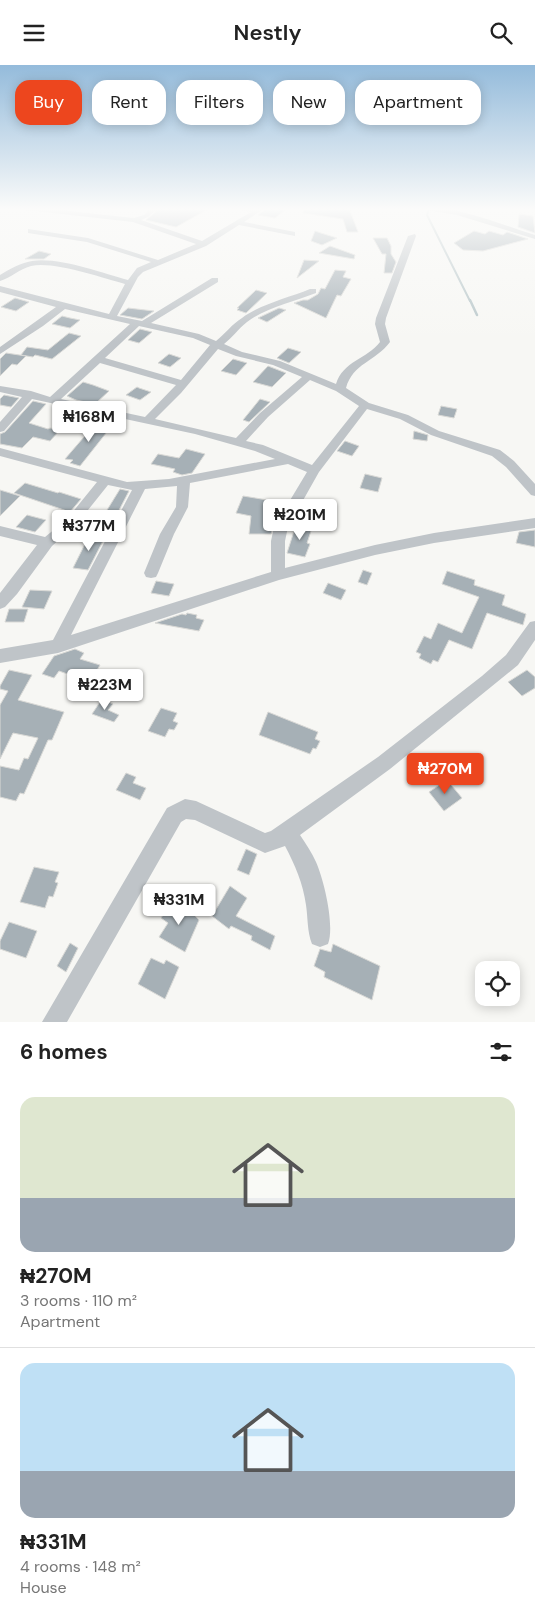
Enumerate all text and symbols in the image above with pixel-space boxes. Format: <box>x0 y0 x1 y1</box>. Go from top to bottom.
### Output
text: Nestly <box>234 18 301 47</box>
icon: menu <box>20 19 48 47</box>
icon: search <box>487 19 515 47</box>
chip: Buy <box>15 80 82 125</box>
chip: Rent <box>92 80 166 125</box>
chip: Filters <box>176 80 263 125</box>
chip: New <box>273 80 345 125</box>
chip: Apartment <box>355 80 481 125</box>
pin: ₦168M <box>54 401 124 443</box>
text: ₦168M <box>63 406 115 427</box>
pin: ₦201M <box>265 499 335 541</box>
text: ₦201M <box>274 504 326 525</box>
pin: ₦377M <box>54 509 124 552</box>
text: ₦377M <box>63 515 115 536</box>
pin: ₦223M <box>70 669 140 711</box>
text: ₦223M <box>78 674 132 695</box>
pin: ₦270M <box>410 753 480 795</box>
text: ₦270M <box>418 758 472 779</box>
pin: ₦331M <box>144 883 214 926</box>
text: ₦331M <box>154 889 204 910</box>
map controls <box>475 961 520 1006</box>
button: locate <box>475 961 520 1006</box>
text: 6 homes <box>20 1038 108 1066</box>
icon: filters <box>487 1038 515 1066</box>
icon: home <box>223 1130 313 1220</box>
text: ₦270M <box>20 1262 92 1290</box>
text: 3 rooms · 110 m² <box>20 1290 137 1311</box>
text: Apartment <box>20 1311 100 1332</box>
icon: home <box>223 1395 313 1485</box>
text: ₦331M <box>20 1528 87 1556</box>
text: 4 rooms · 148 m² <box>20 1556 141 1577</box>
text: House <box>20 1577 67 1598</box>

